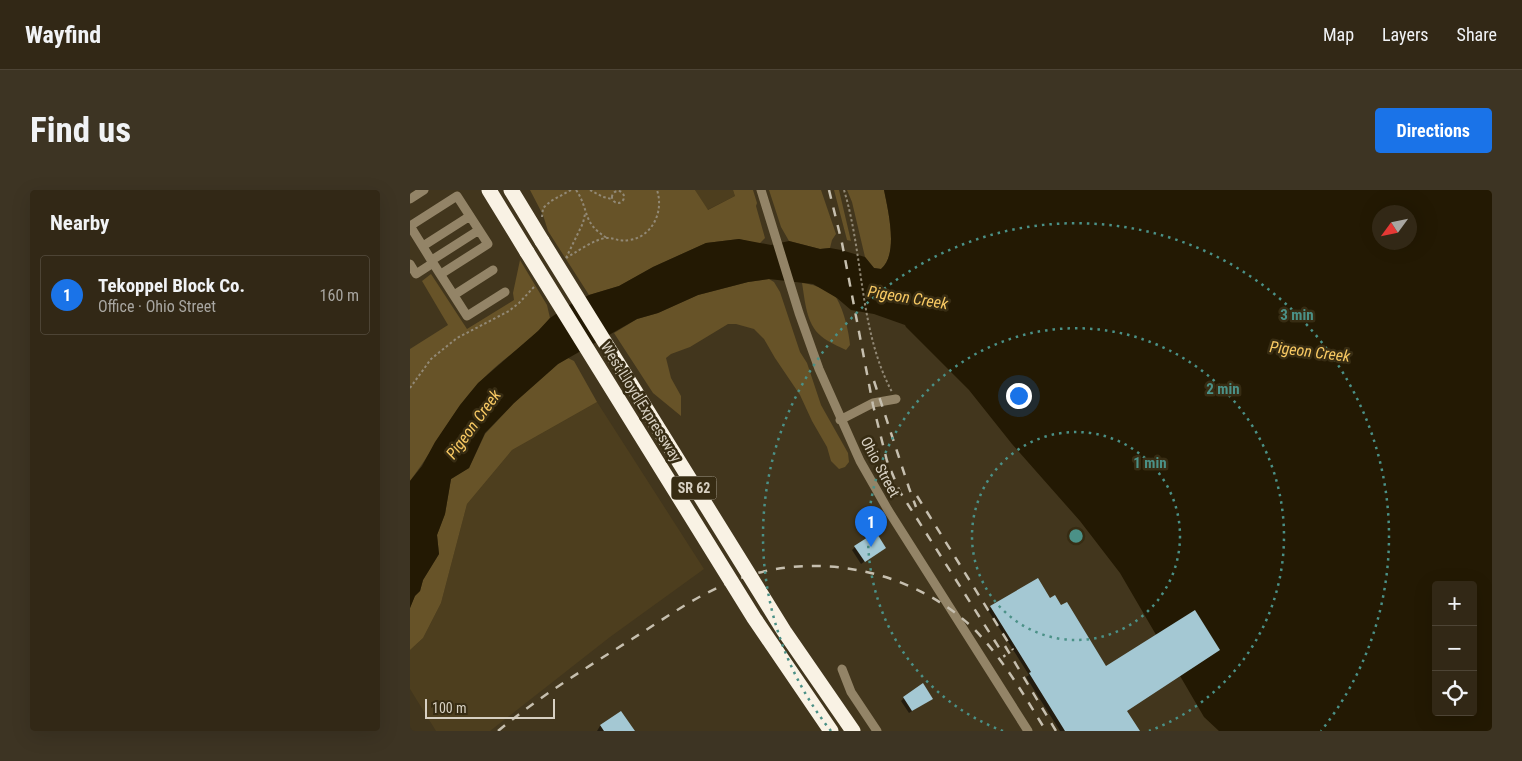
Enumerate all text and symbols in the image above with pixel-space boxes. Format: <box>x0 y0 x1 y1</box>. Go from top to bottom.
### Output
text: Wayfind <box>25 21 101 49</box>
text: Map <box>1323 24 1354 45</box>
text: Layers <box>1382 24 1429 45</box>
text: Share <box>1457 24 1497 45</box>
button: Directions <box>1375 108 1492 153</box>
text: Find us <box>30 110 131 151</box>
north arrow <box>1372 205 1417 250</box>
text: Nearby <box>50 211 109 235</box>
text: Tekoppel Block Co. <box>98 274 245 297</box>
water label: Pigeon Creek <box>866 282 950 313</box>
text: 1 <box>63 286 71 305</box>
text: 160 m <box>320 286 359 305</box>
text: Office · Ohio Street <box>98 297 216 316</box>
text: 3 min <box>1280 306 1314 324</box>
water label: Pigeon Creek <box>1269 337 1352 366</box>
street label: West Lloyd Expressway <box>597 339 685 465</box>
text: 2 min <box>1206 380 1240 398</box>
your location <box>1006 383 1032 409</box>
water label: Pigeon Creek <box>442 385 505 463</box>
street label: Ohio Street <box>857 434 903 500</box>
text: 1 min <box>1133 454 1167 472</box>
road number: SR 62 <box>672 476 716 500</box>
pin: 1 <box>855 506 887 547</box>
centre of rings <box>1067 527 1085 545</box>
map controls <box>1432 581 1477 716</box>
button: + <box>1432 581 1477 626</box>
button: − <box>1432 626 1477 671</box>
button: locate <box>1432 671 1477 716</box>
scale bar <box>425 696 555 719</box>
text: 100 m <box>432 700 467 716</box>

